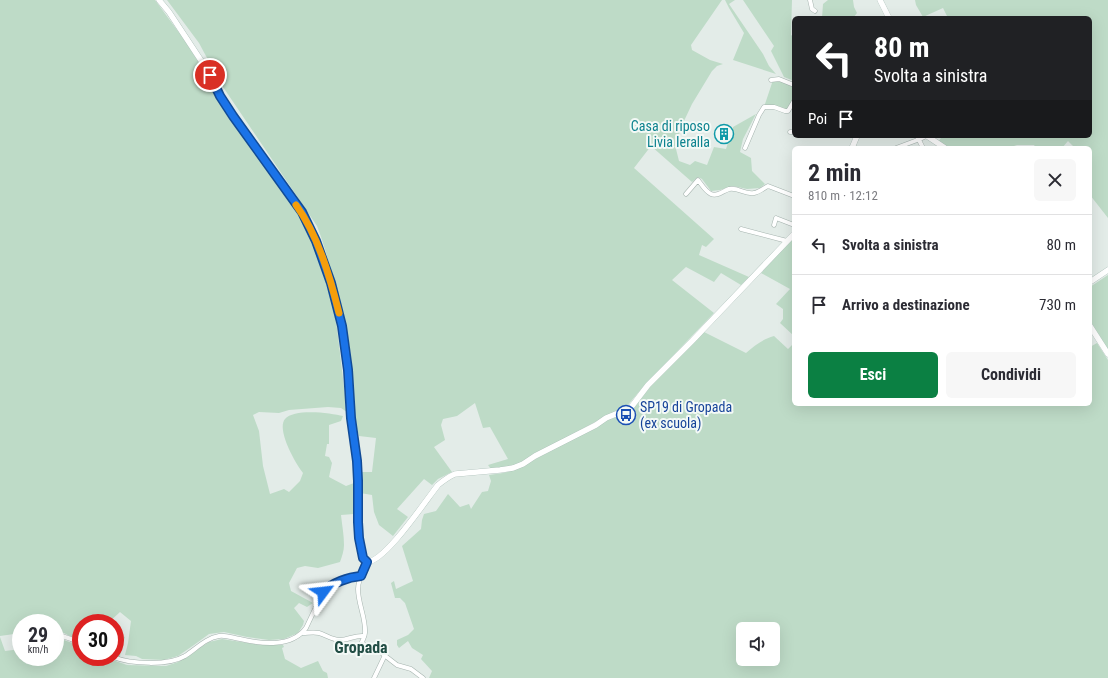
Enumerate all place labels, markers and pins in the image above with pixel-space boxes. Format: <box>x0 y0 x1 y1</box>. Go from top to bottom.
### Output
pin <box>193 58 227 92</box>
place label: Casa di riposo Livia Ieralla <box>631 118 710 150</box>
building icon: Casa di riposo Livia Ieralla <box>713 123 735 145</box>
place label: SP19 di Gropada (ex scuola) <box>640 399 732 432</box>
bus stop icon: SP19 di Gropada (ex scuola) <box>615 404 637 426</box>

